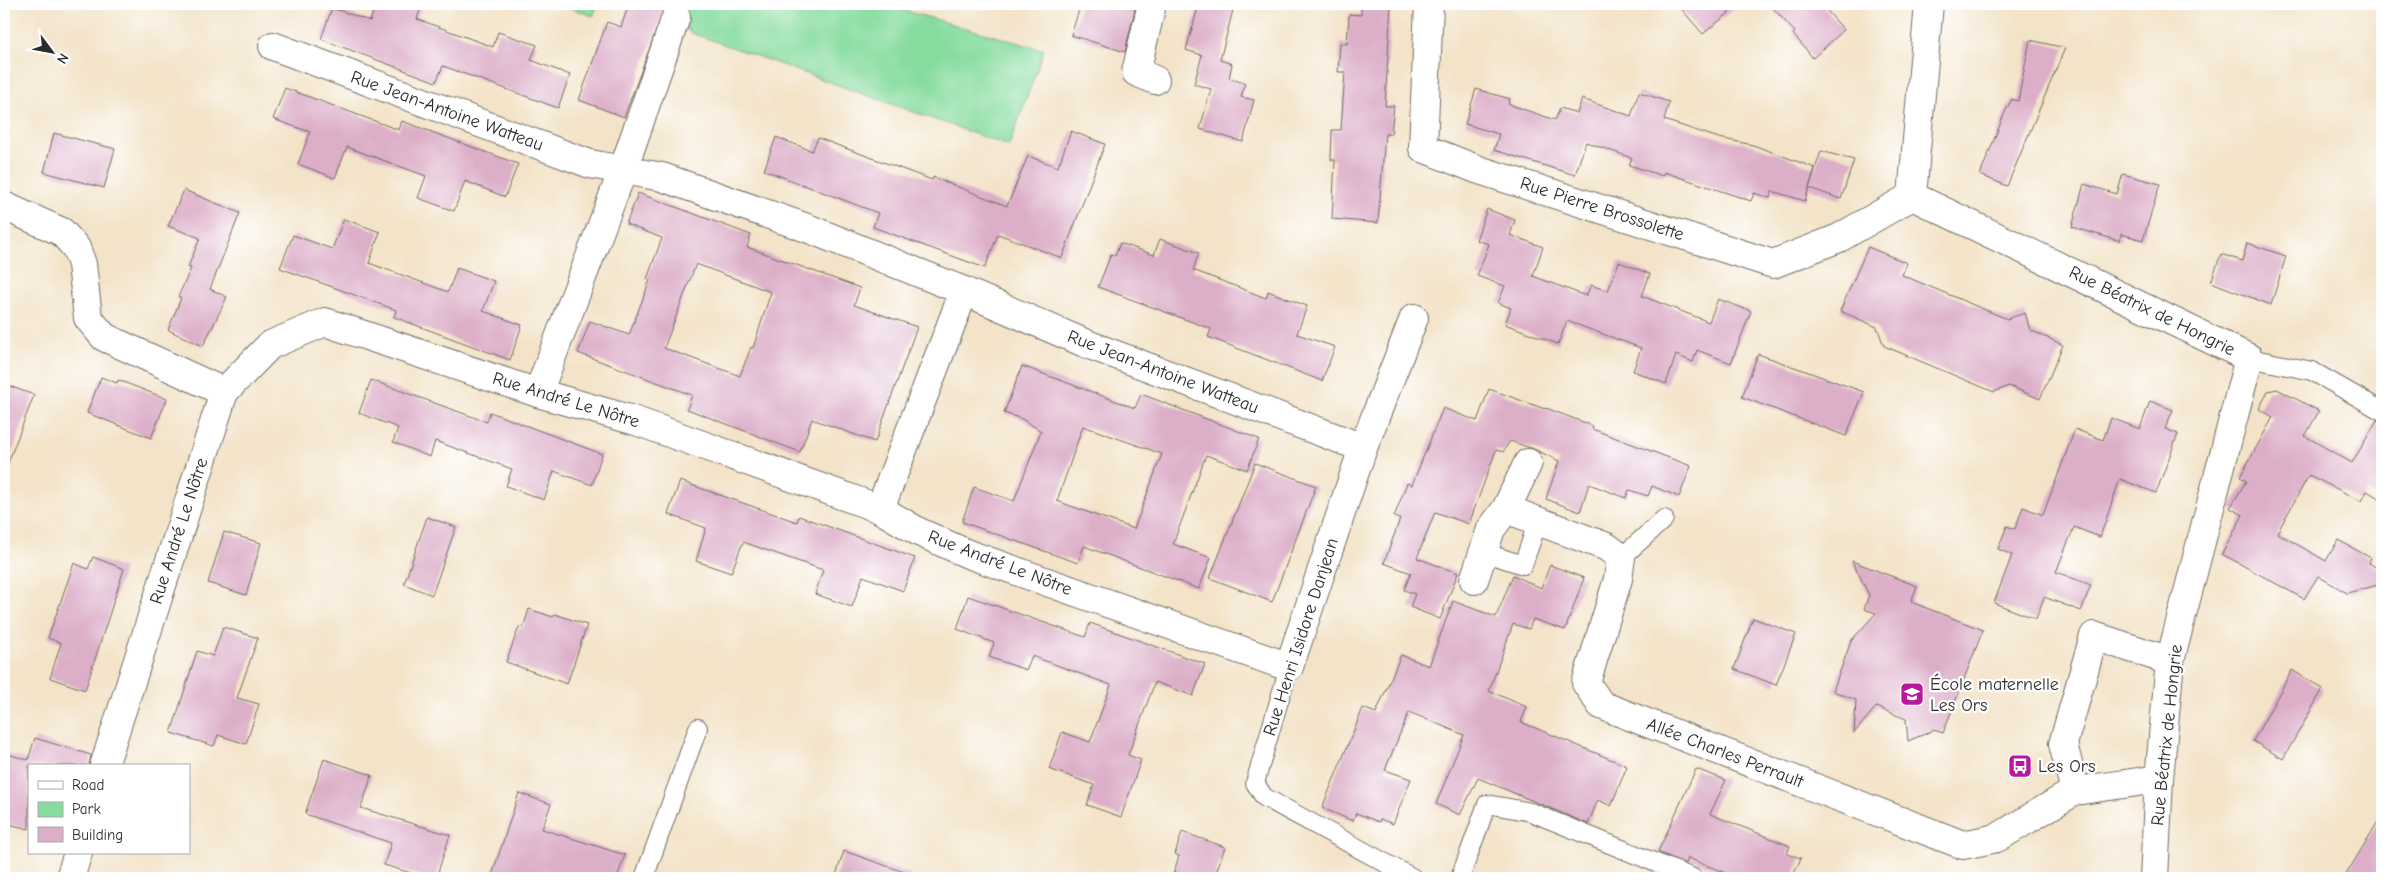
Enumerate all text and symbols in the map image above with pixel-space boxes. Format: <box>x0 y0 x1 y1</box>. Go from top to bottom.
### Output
north arrow <box>28 28 78 78</box>
text: N <box>53 50 72 67</box>
street label: Rue Jean-Antoine Watteau <box>348 66 546 156</box>
street label: Rue Pierre Brossolette <box>1518 173 1686 245</box>
street label: Rue Béatrix de Hongrie <box>2066 262 2238 360</box>
street label: Rue Jean-Antoine Watteau <box>1064 326 1262 418</box>
street label: Rue André Le Nôtre <box>490 368 642 432</box>
street label: Rue André Le Nôtre <box>145 455 213 607</box>
street label: Rue André Le Nôtre <box>925 526 1075 600</box>
street label: Rue Henri Isidore Danjean <box>1259 535 1343 739</box>
street label: Rue Béatrix de Hongrie <box>2147 643 2187 827</box>
place label: École maternelle Les Ors <box>1930 673 2059 716</box>
school or university icon: École maternelle Les Ors <box>1899 681 1925 707</box>
street label: Allée Charles Perrault <box>1644 713 1807 793</box>
bus stop icon: Les Ors <box>2007 753 2033 779</box>
place label: Les Ors <box>2038 756 2095 777</box>
legend <box>28 764 190 854</box>
text: Road <box>72 776 104 794</box>
text: Park <box>72 800 101 818</box>
text: Building <box>72 826 123 844</box>

